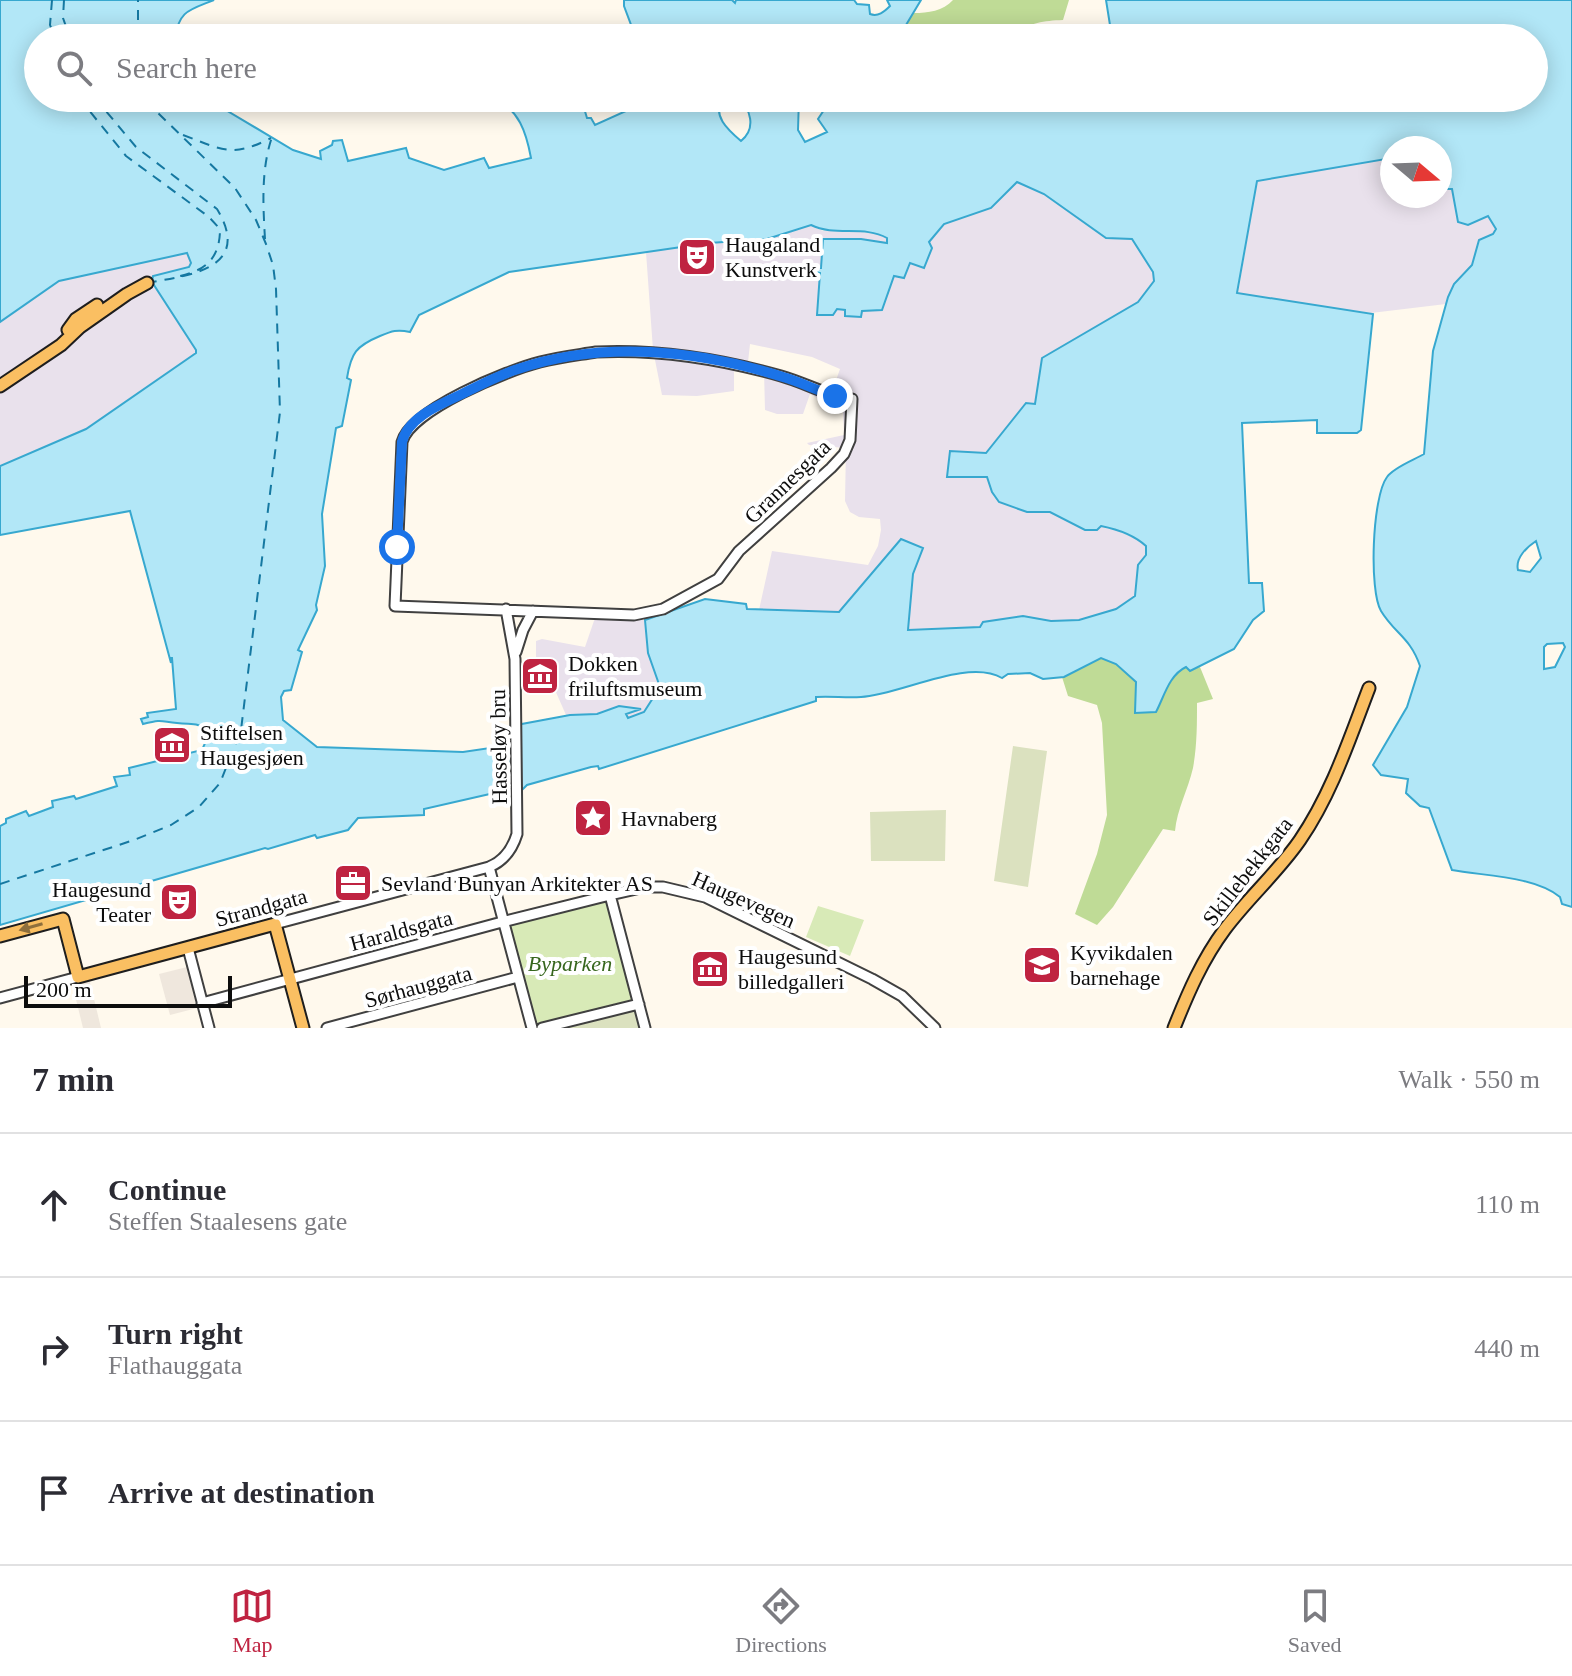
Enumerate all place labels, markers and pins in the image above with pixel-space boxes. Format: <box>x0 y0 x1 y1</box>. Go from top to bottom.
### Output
place label: Haugaland Kunstverk <box>725 232 820 282</box>
theatre icon: Haugaland Kunstverk <box>676 236 718 278</box>
place label: Dokken friluftsmuseum <box>568 651 702 701</box>
museum icon: Dokken friluftsmuseum <box>519 655 561 697</box>
place label: Stiftelsen Haugesjøen <box>200 720 304 770</box>
museum icon: Stiftelsen Haugesjøen <box>151 724 193 766</box>
place icon: Havnaberg <box>572 797 614 839</box>
place label: Havnaberg <box>621 806 717 831</box>
office icon: Sevland Bunyan Arkitekter AS <box>332 862 374 904</box>
place label: Sevland Bunyan Arkitekter AS <box>381 871 653 896</box>
place label: Haugesund Teater <box>52 877 152 927</box>
theatre icon: Haugesund Teater <box>158 881 200 923</box>
place label: Kyvikdalen barnehage <box>1070 940 1173 990</box>
place label: Haugesund billedgalleri <box>738 944 844 994</box>
school or university icon: Kyvikdalen barnehage <box>1021 944 1063 986</box>
museum icon: Haugesund billedgalleri <box>689 948 731 990</box>

